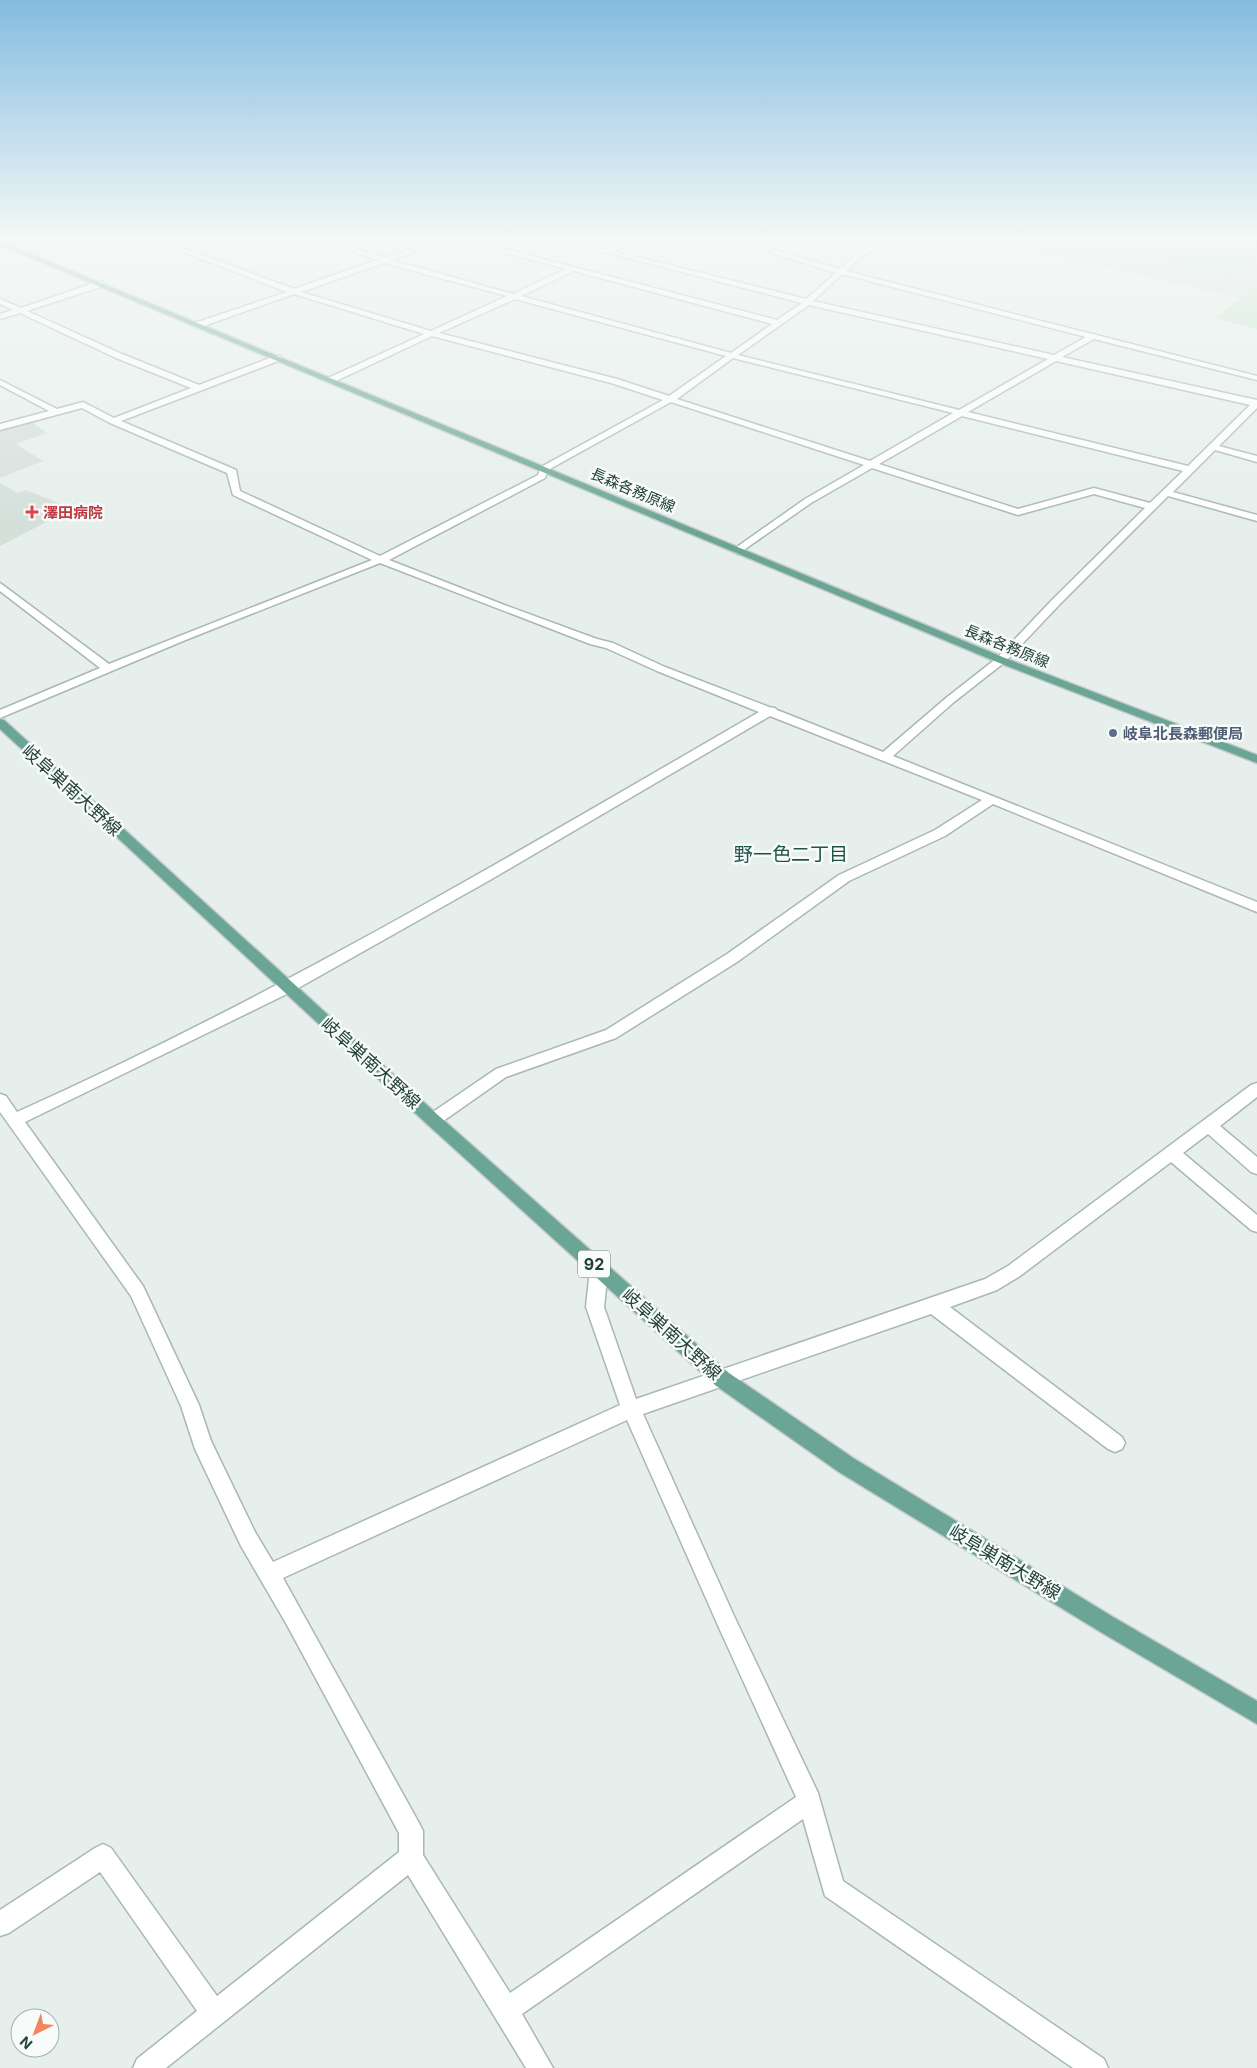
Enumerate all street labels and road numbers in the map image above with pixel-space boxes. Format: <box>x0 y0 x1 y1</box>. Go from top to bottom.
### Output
street label: 長森各務原線 <box>588 464 678 516</box>
street label: 長森各務原線 <box>962 620 1052 672</box>
street label: 岐阜巣南大野線 <box>18 740 126 840</box>
street label: 岐阜巣南大野線 <box>317 1013 425 1113</box>
road number: 92 <box>578 1250 610 1278</box>
street label: 岐阜巣南大野線 <box>618 1284 726 1384</box>
street label: 岐阜巣南大野線 <box>946 1521 1064 1603</box>

